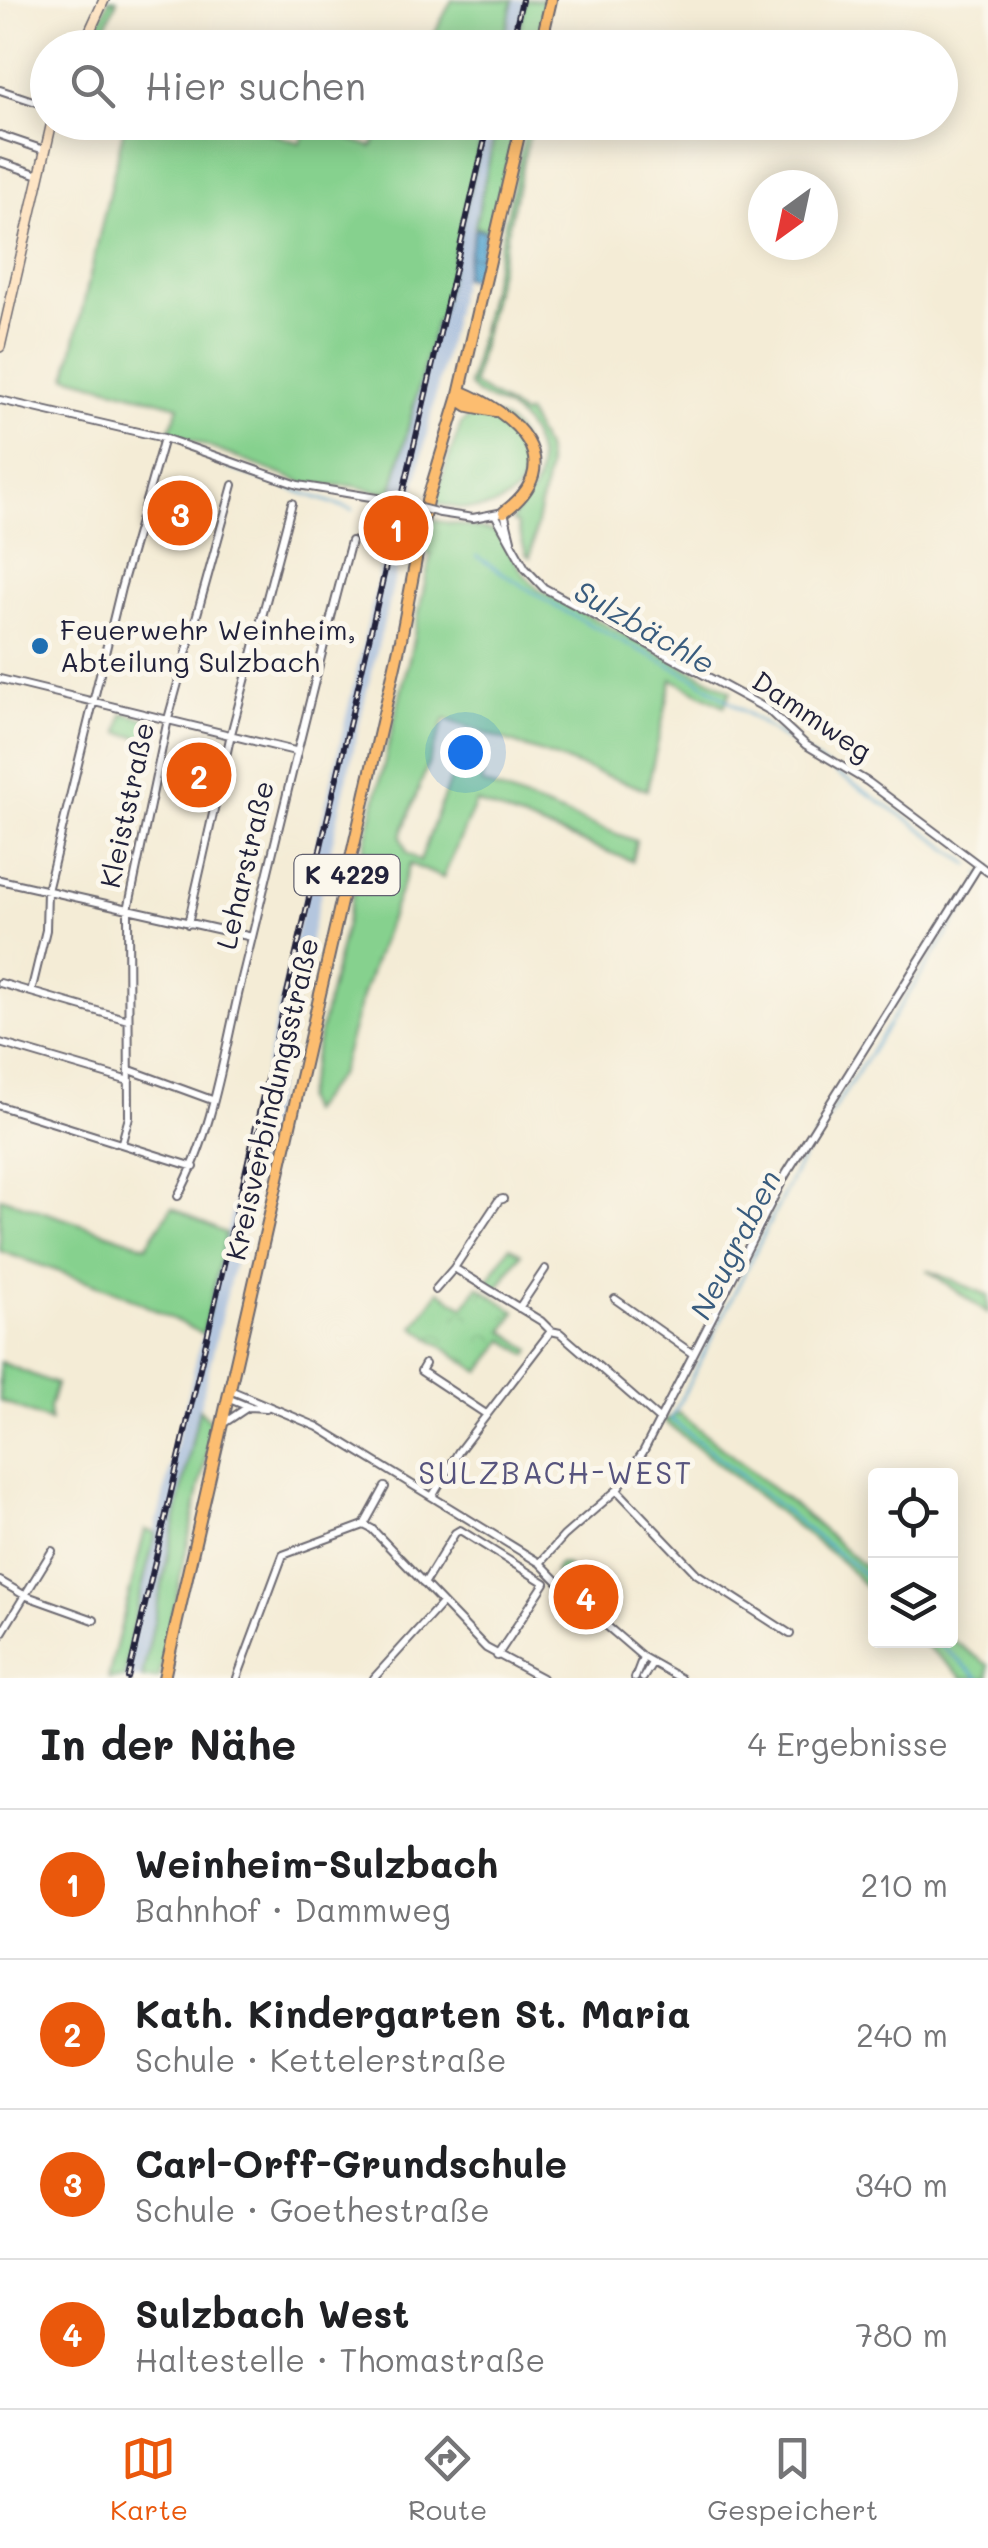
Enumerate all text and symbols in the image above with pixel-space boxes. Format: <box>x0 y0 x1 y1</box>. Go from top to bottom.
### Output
search box <box>30 30 958 140</box>
icon: search <box>65 58 120 113</box>
text: Hier suchen <box>145 60 366 110</box>
north arrow <box>748 170 838 260</box>
pin: 3 <box>148 476 212 550</box>
pin: 1 <box>364 490 428 566</box>
water label: Sulzbächle <box>567 570 723 683</box>
place label: Feuerwehr Weinheim, Abteilung Sulzbach <box>60 611 356 679</box>
marker: Feuerwehr Weinheim, Abteilung Sulzbach <box>29 635 51 657</box>
street label: Dammweg <box>746 662 879 768</box>
street label: Kleiststraße <box>91 719 161 891</box>
your location <box>440 727 491 778</box>
pin: 2 <box>166 738 232 812</box>
street label: Leharstraße <box>207 777 281 953</box>
road number: K 4229 <box>294 855 400 895</box>
street label: Kreisverbindungsstraße <box>216 934 326 1263</box>
water label: Neugraben <box>679 1163 789 1326</box>
district label: SULZBACH-WEST <box>418 1452 694 1492</box>
map controls <box>868 1468 958 1648</box>
button: locate <box>868 1468 958 1558</box>
button: layers <box>868 1558 958 1648</box>
pin: 4 <box>554 1560 618 1634</box>
text: In der Nähe <box>40 1716 296 1771</box>
text: 4 Ergebnisse <box>747 1722 948 1764</box>
text: Weinheim-Sulzbach <box>135 1838 498 1888</box>
text: 1 <box>65 1863 80 1905</box>
text: 210 m <box>860 1863 948 1905</box>
text: Bahnhof · Dammweg <box>135 1888 451 1930</box>
text: Kath. Kindergarten St. Maria <box>135 1988 691 2038</box>
text: 2 <box>64 2013 81 2055</box>
text: 240 m <box>856 2013 948 2055</box>
text: Schule · Kettelerstraße <box>135 2038 507 2080</box>
text: Carl-Orff-Grundschule <box>135 2138 567 2188</box>
text: 3 <box>63 2163 82 2205</box>
text: 340 m <box>855 2163 948 2205</box>
text: Schule · Goethestraße <box>135 2188 490 2230</box>
text: Sulzbach West <box>135 2288 409 2338</box>
text: 4 <box>62 2313 83 2355</box>
text: 780 m <box>855 2313 948 2355</box>
text: Haltestelle · Thomastraße <box>135 2338 545 2380</box>
tab: Karte <box>110 2431 188 2527</box>
tab: Route <box>408 2431 487 2527</box>
tab: Gespeichert <box>707 2431 878 2527</box>

